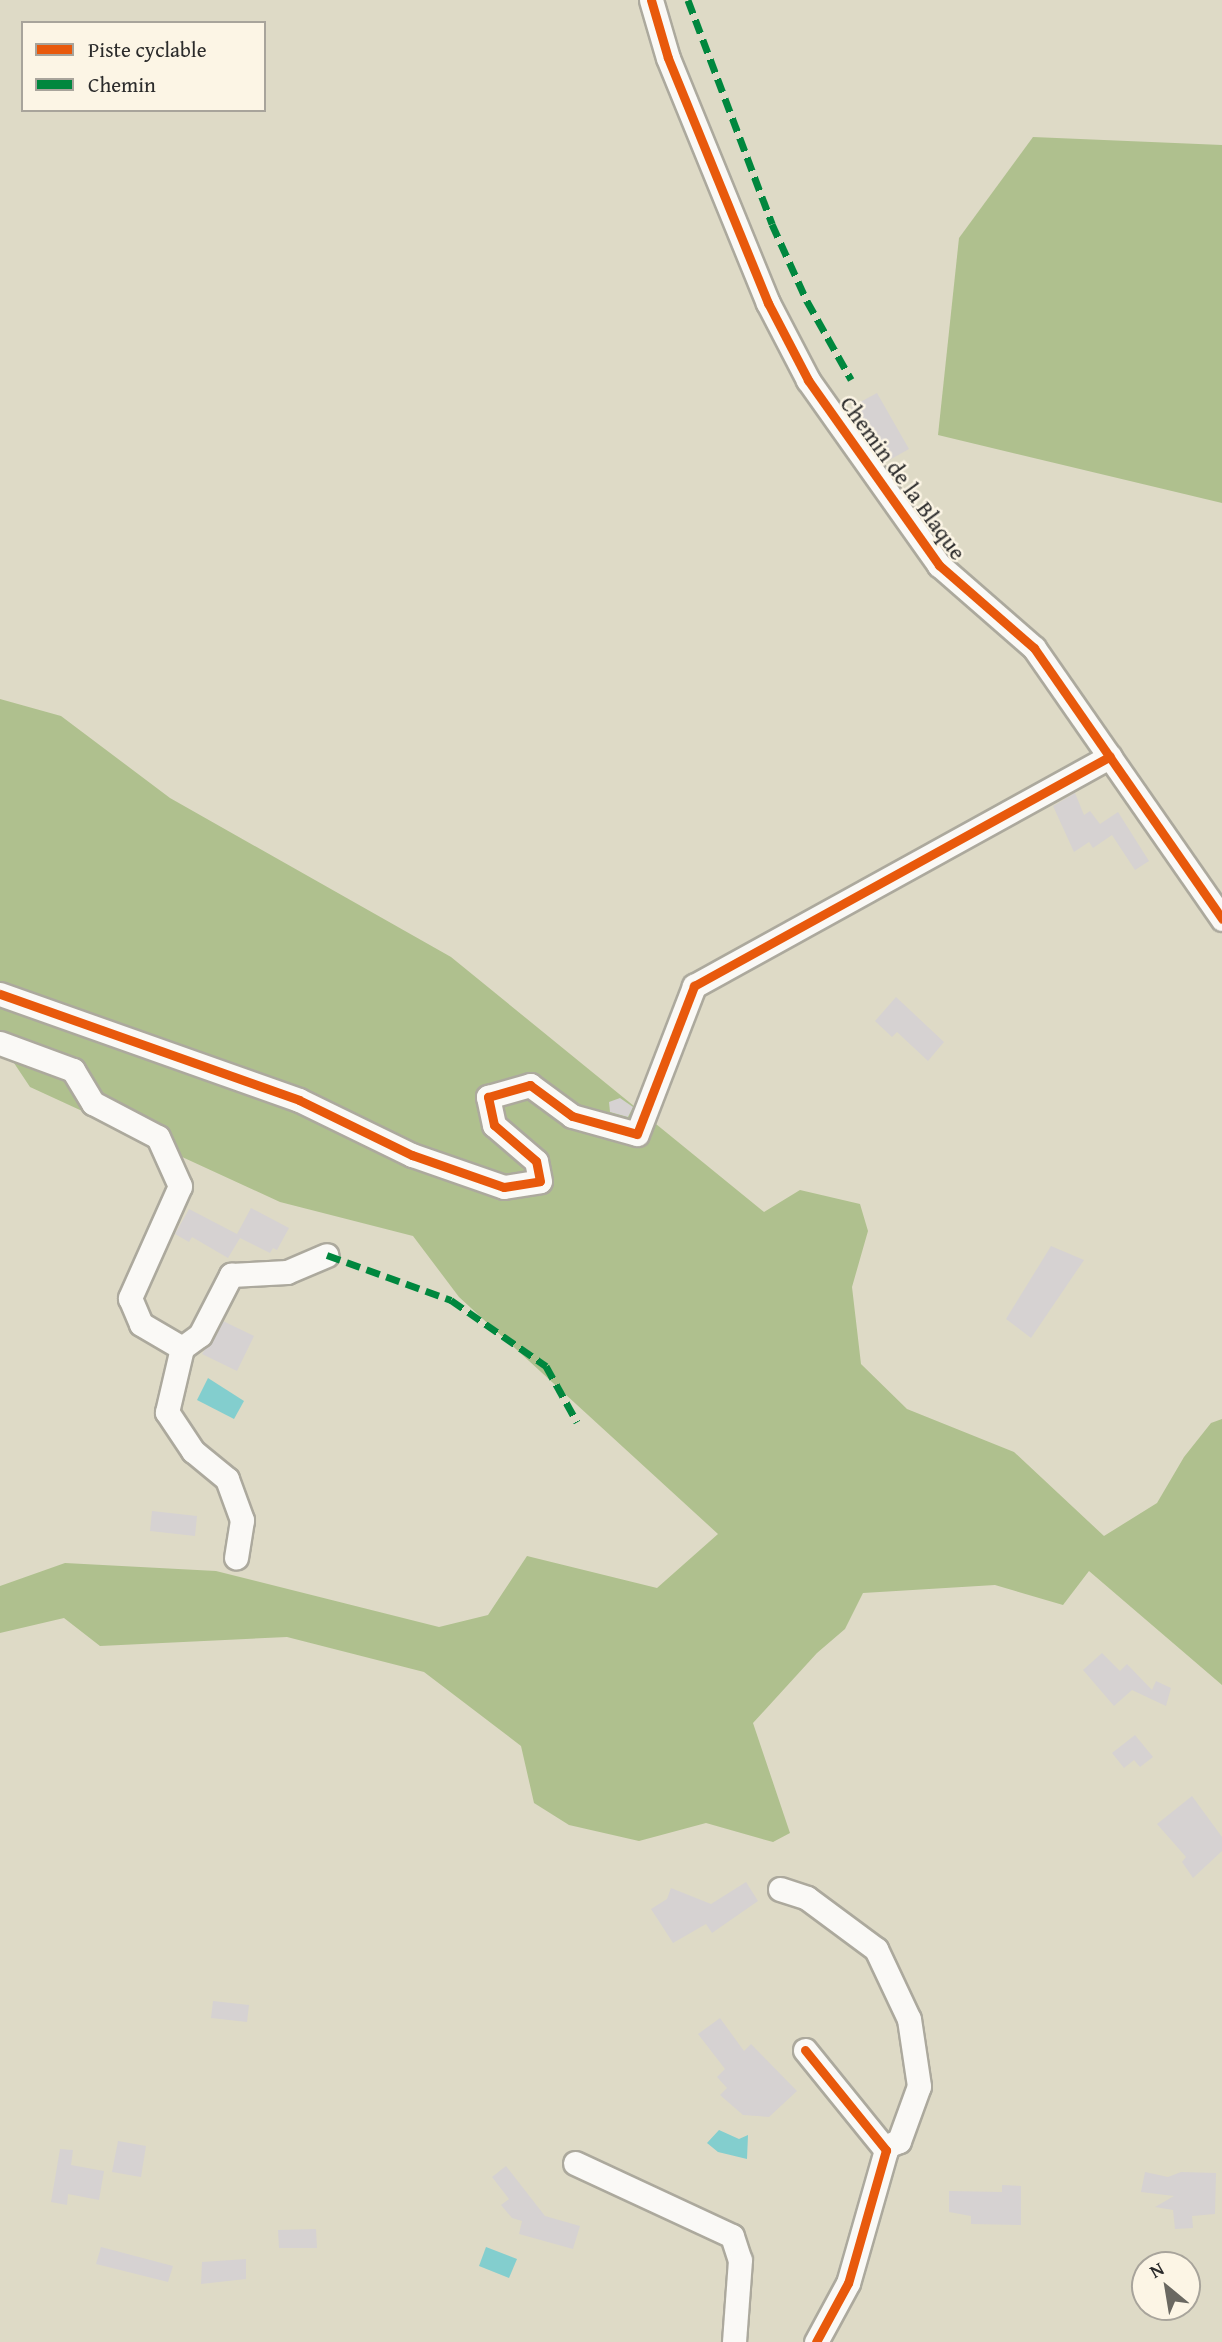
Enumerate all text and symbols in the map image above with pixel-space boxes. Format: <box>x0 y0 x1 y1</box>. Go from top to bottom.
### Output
legend <box>21 21 266 112</box>
text: Piste cyclable <box>88 34 207 65</box>
text: Chemin <box>88 69 156 100</box>
street label: Chemin de la Blaque <box>834 391 972 565</box>
north arrow <box>1131 2251 1201 2321</box>
text: N <box>1144 2254 1169 2285</box>

